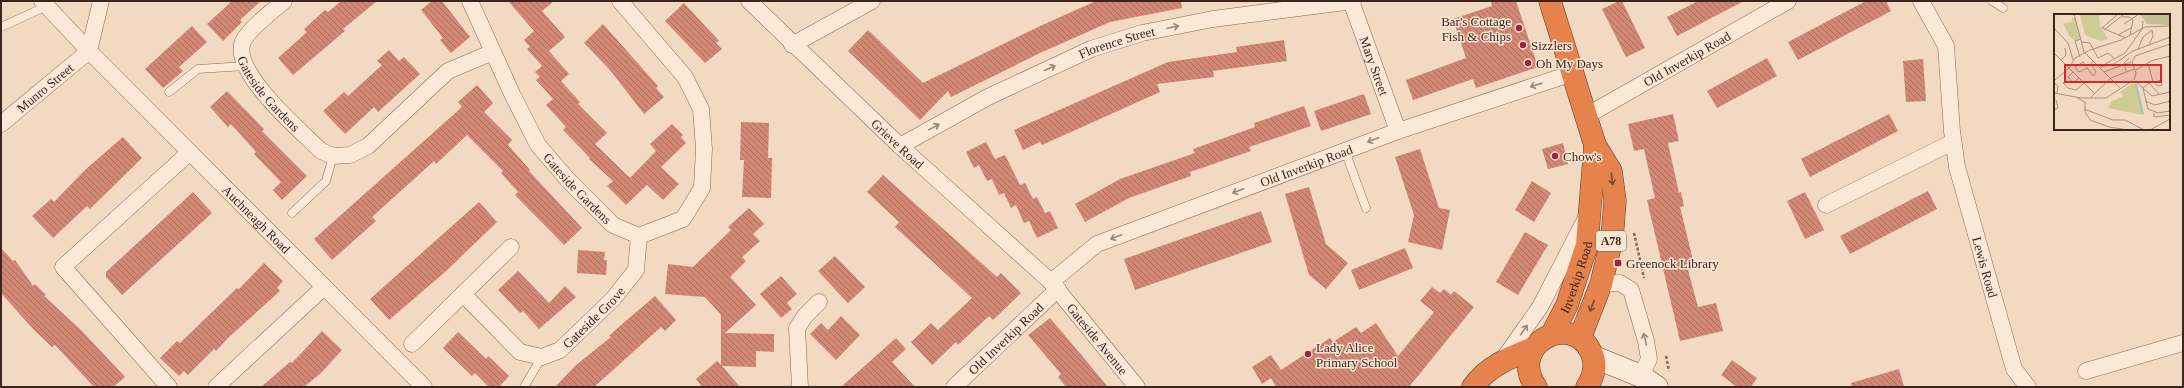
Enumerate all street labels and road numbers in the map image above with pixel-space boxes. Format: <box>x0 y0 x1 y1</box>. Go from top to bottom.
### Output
street label: Florence Street <box>1076 24 1156 62</box>
street label: Old Inverkip Road <box>1641 28 1734 90</box>
street label: Mary Street <box>1356 34 1392 98</box>
street label: Gateside Gardens <box>234 54 303 135</box>
street label: Munro Street <box>14 60 77 116</box>
street label: Grieve Road <box>868 116 927 172</box>
street label: Old Inverkip Road <box>1258 142 1355 190</box>
street label: Gateside Gardens <box>540 150 614 227</box>
street label: Auchneagh Road <box>219 182 294 257</box>
road number: A78 <box>1596 231 1626 251</box>
street label: Lewis Road <box>1969 235 2001 300</box>
street label: Inverkip Road <box>1557 240 1595 316</box>
street label: Gateside Grove <box>560 284 628 352</box>
street label: Old Inverkip Road <box>965 299 1047 378</box>
street label: Gateside Avenue <box>1064 300 1131 378</box>

